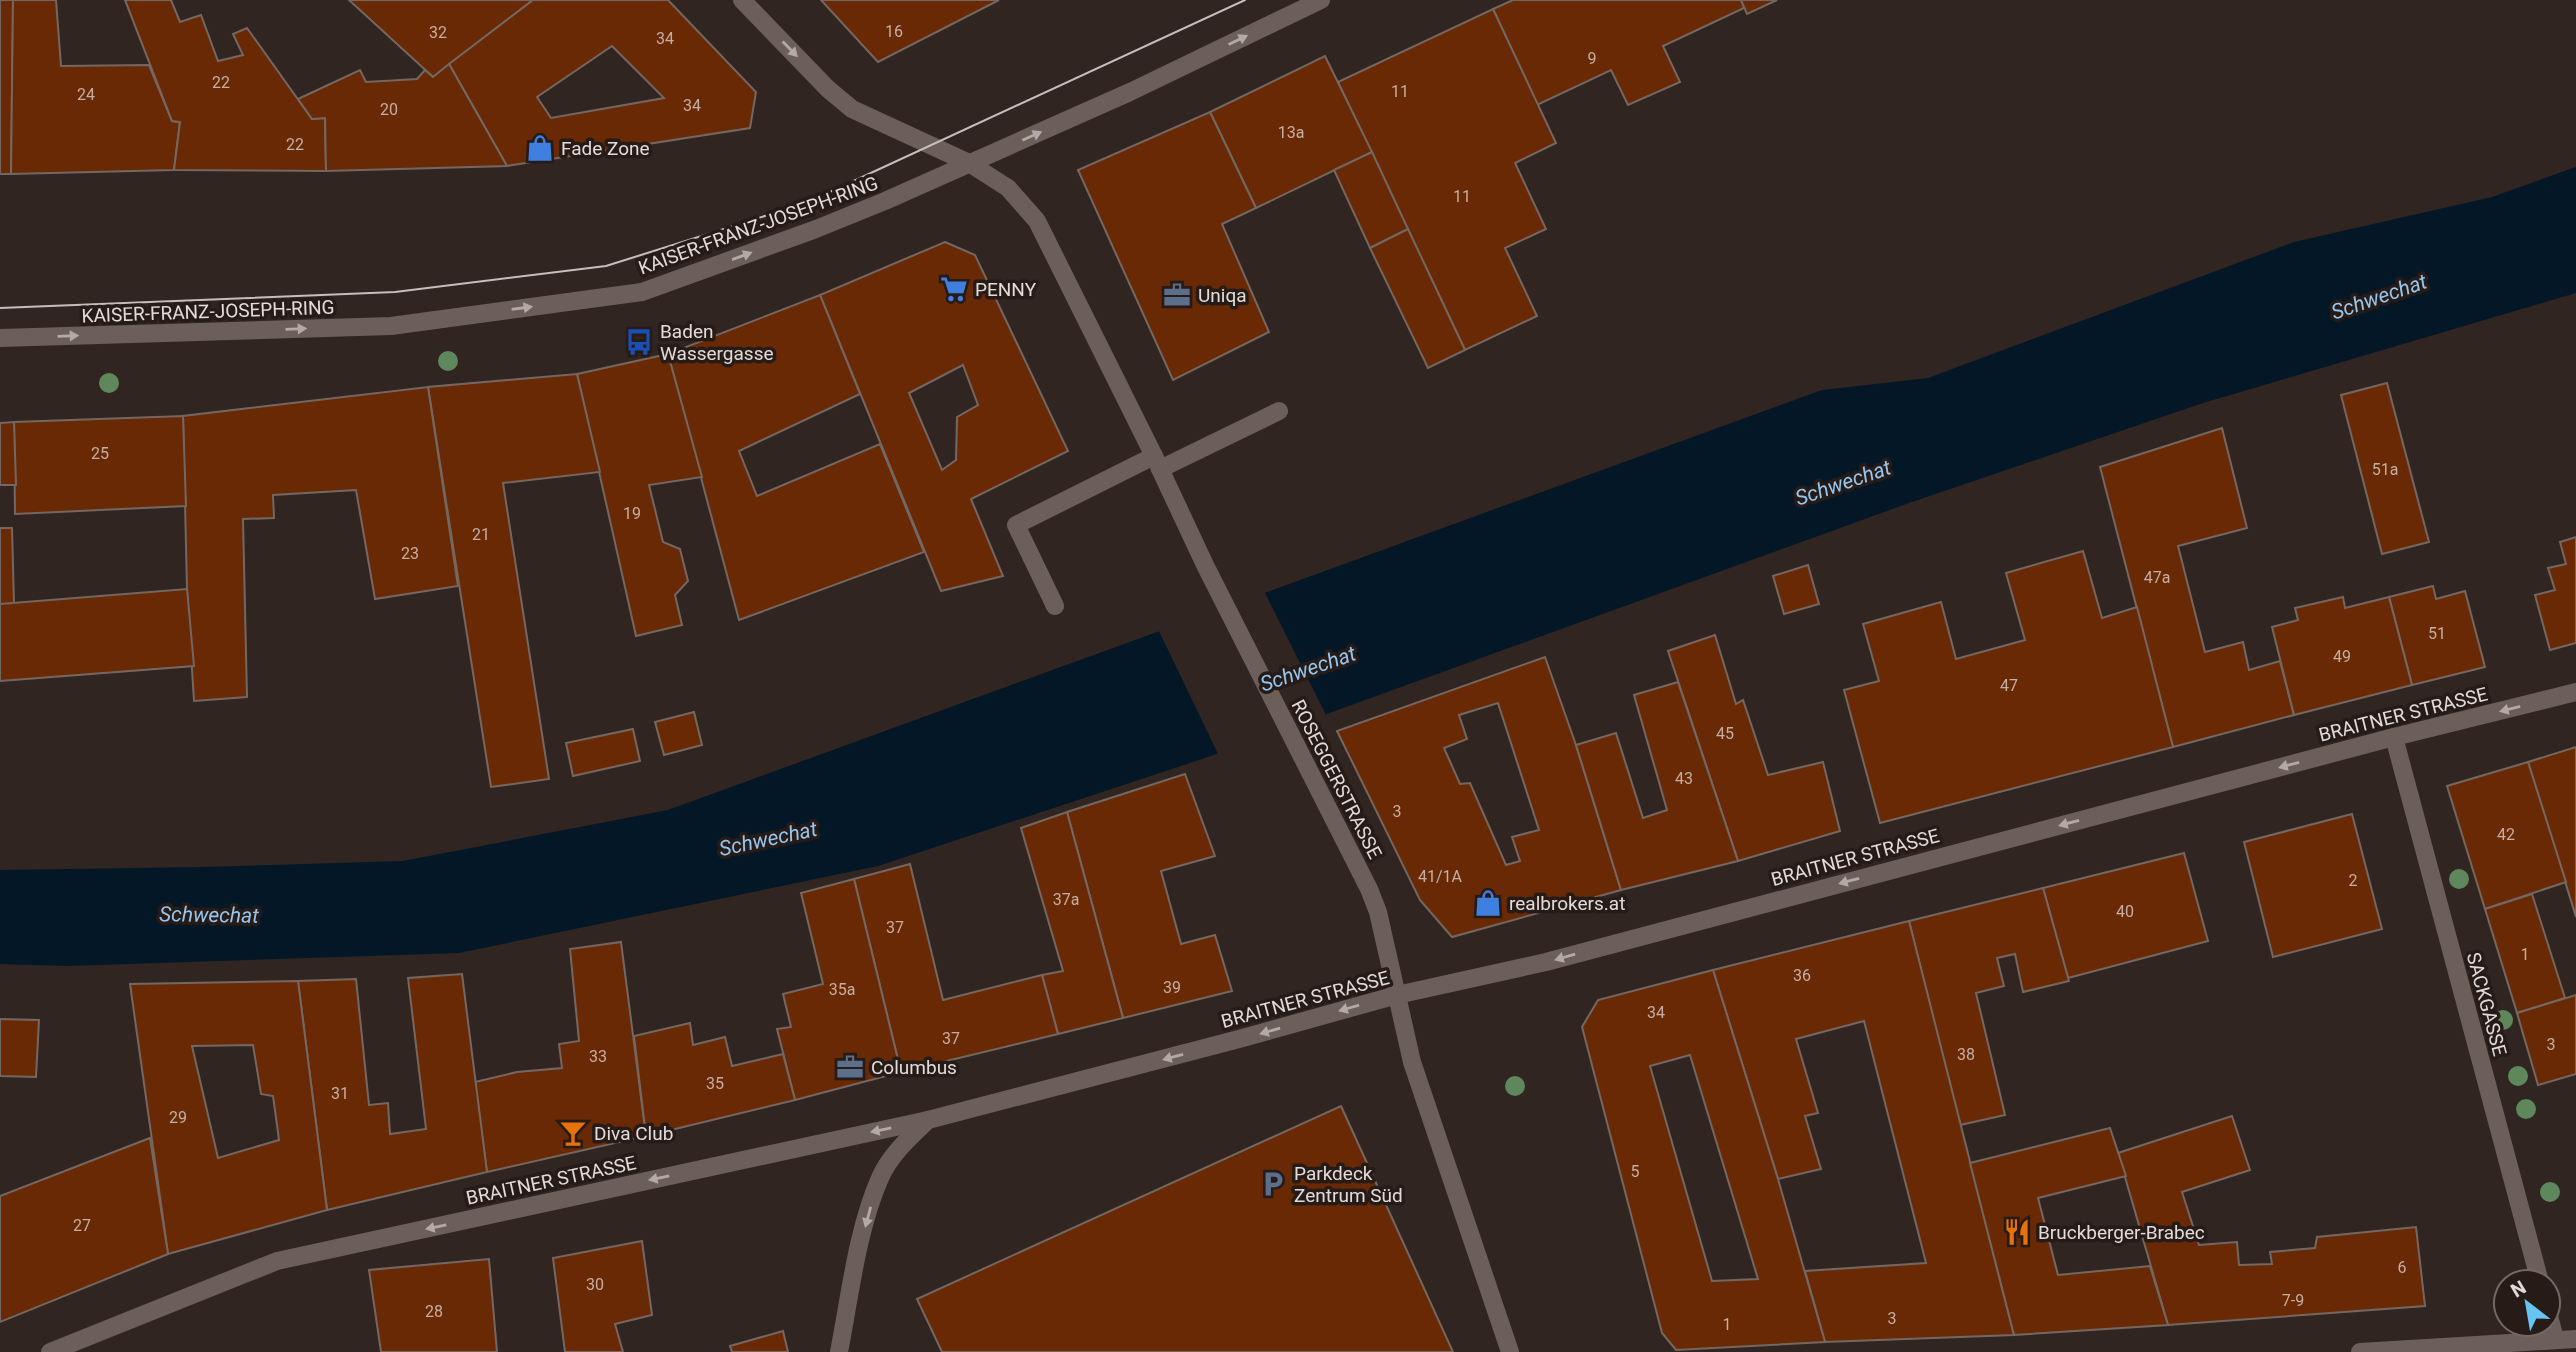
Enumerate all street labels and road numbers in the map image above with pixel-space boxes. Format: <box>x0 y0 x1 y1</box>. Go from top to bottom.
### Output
street label: KAISER-FRANZ-JOSEPH-RING <box>635 171 881 280</box>
street label: KAISER-FRANZ-JOSEPH-RING <box>81 296 335 327</box>
street label: BRAITNER STRASSE <box>2316 682 2490 747</box>
street label: ROSEGGERSTRASSE <box>1287 696 1387 863</box>
street label: BRAITNER STRASSE <box>1769 824 1942 891</box>
street label: SACKGASSE <box>2462 950 2511 1059</box>
street label: BRAITNER STRASSE <box>1219 966 1392 1033</box>
street label: BRAITNER STRASSE <box>464 1151 638 1210</box>

